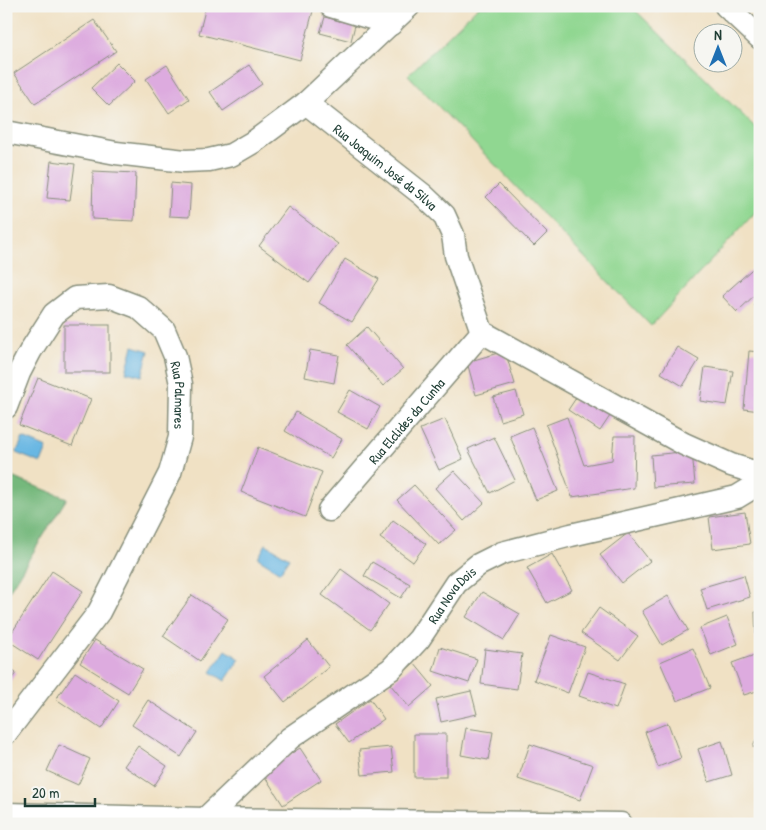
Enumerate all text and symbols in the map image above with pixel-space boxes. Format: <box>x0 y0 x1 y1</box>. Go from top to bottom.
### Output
north arrow <box>694 22 744 72</box>
text: N <box>714 25 722 44</box>
street label: Rua Joaquim José da Silva <box>330 119 443 214</box>
street label: Rua Palmares <box>167 359 191 429</box>
street label: Rua Elclides da Cunha <box>364 373 449 468</box>
street label: Rua Nova Dois <box>423 561 480 627</box>
scale bar <box>25 775 95 807</box>
text: 20 m <box>32 782 59 803</box>

